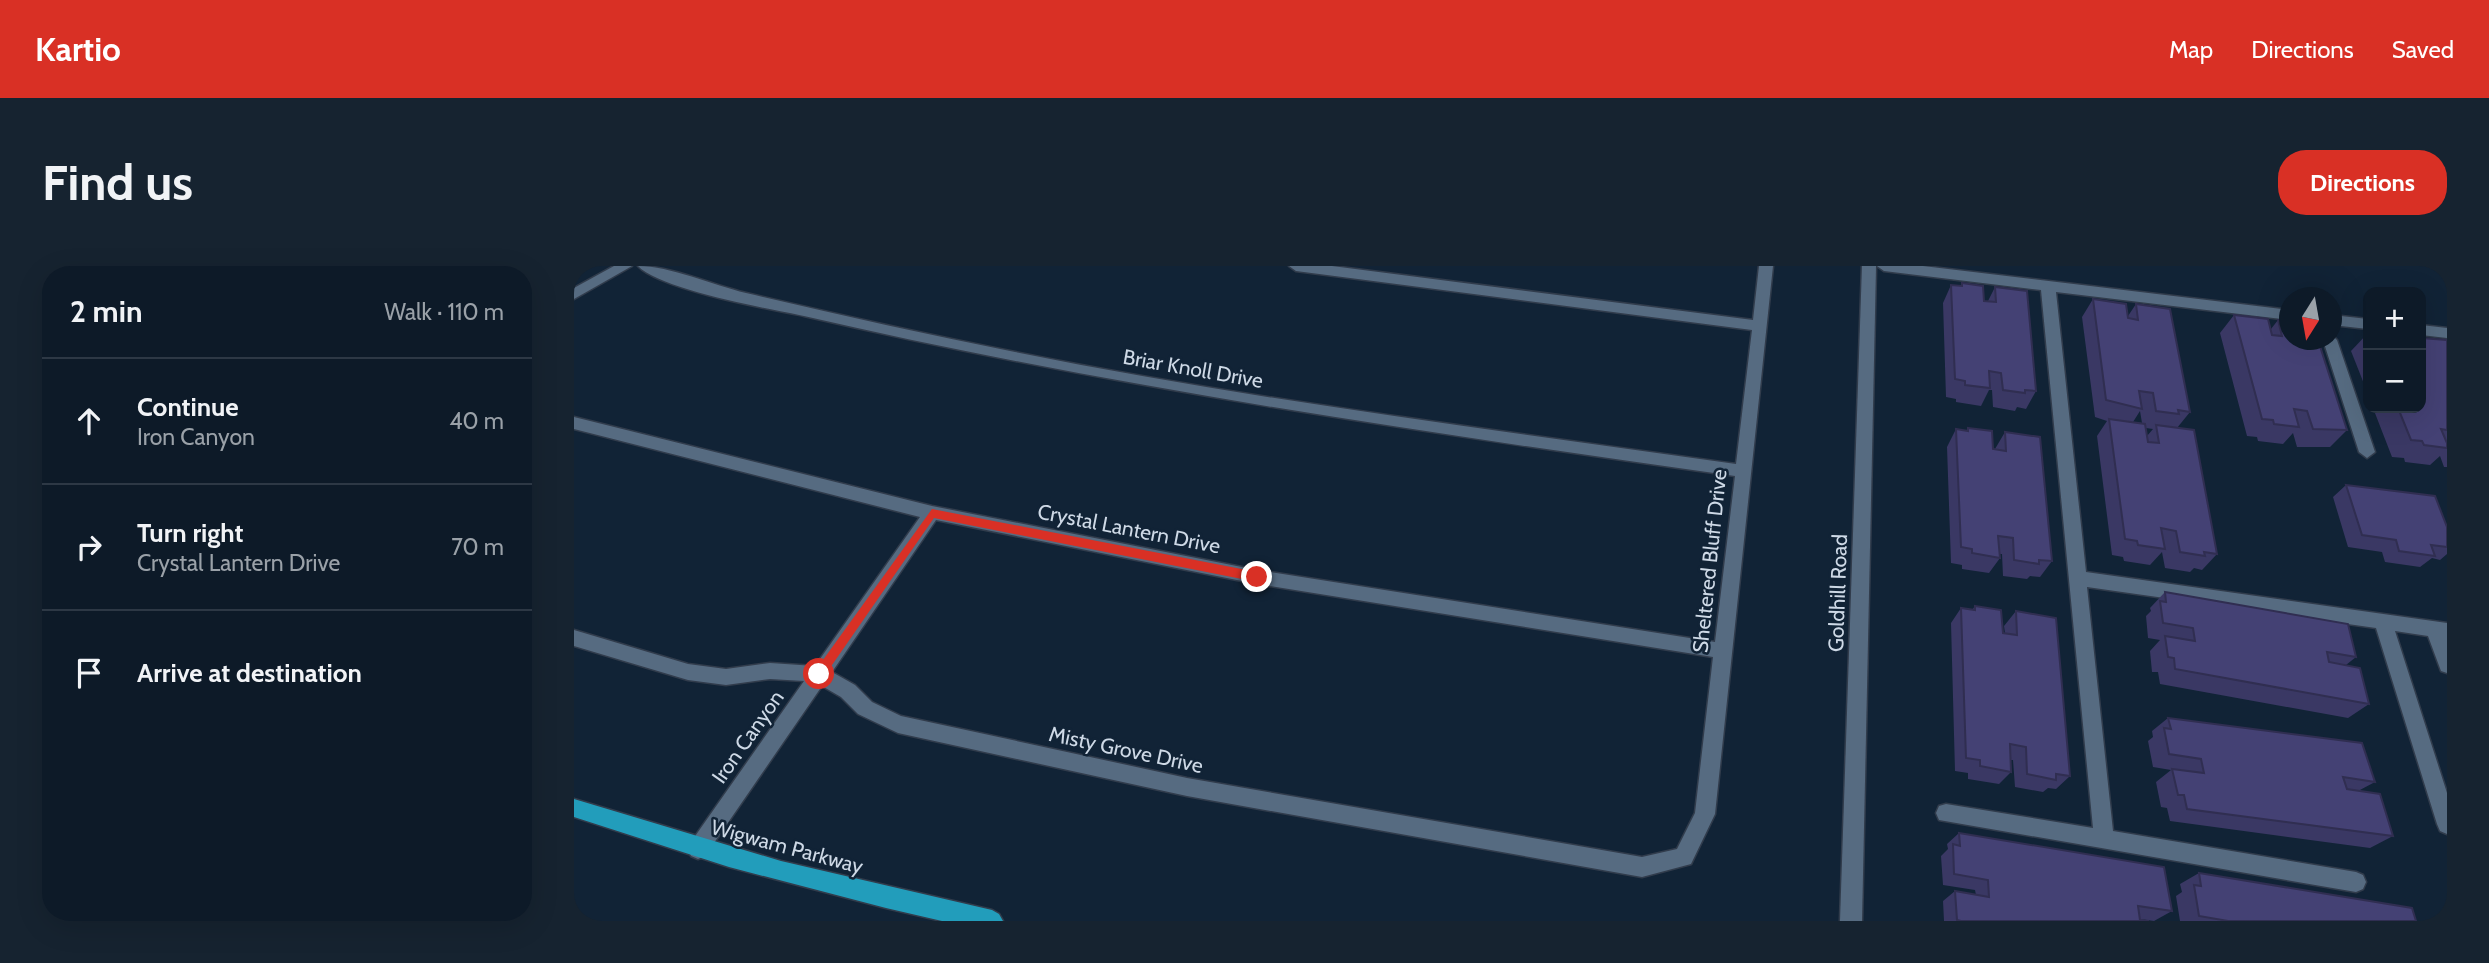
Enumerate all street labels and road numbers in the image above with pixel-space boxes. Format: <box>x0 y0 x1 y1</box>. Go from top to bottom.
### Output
street label: Briar Knoll Drive <box>1121 344 1265 393</box>
street label: Sheltered Bluff Drive <box>1687 468 1732 654</box>
street label: Crystal Lantern Drive <box>1036 499 1223 559</box>
street label: Goldhill Road <box>1823 534 1852 652</box>
street label: Iron Canyon <box>706 685 789 788</box>
street label: Misty Grove Drive <box>1047 721 1206 778</box>
street label: Wigwam Parkway <box>708 814 866 879</box>

